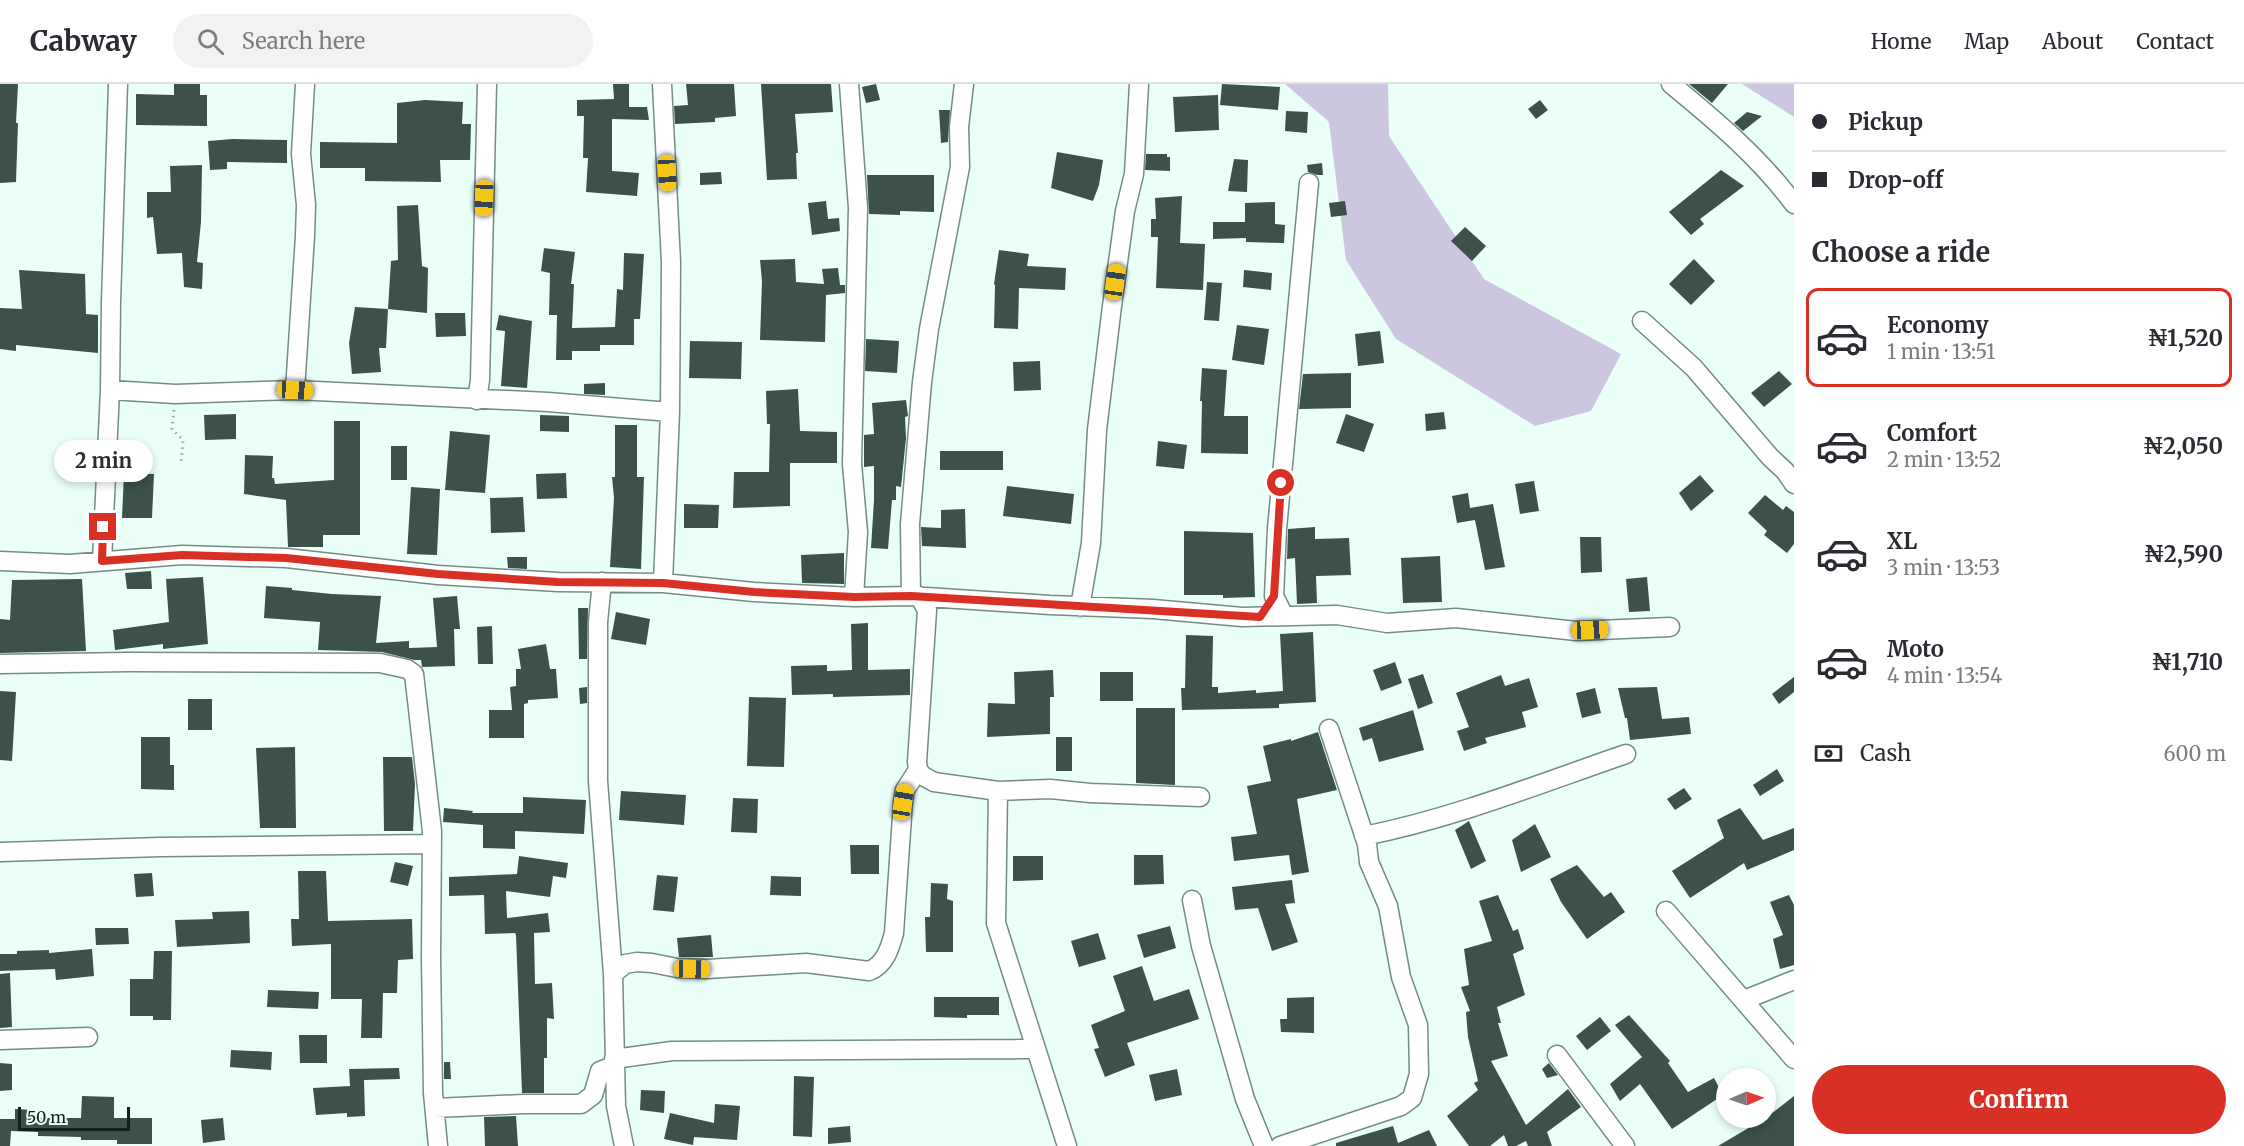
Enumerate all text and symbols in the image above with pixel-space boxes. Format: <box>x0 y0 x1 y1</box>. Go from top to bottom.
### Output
search box <box>173 14 593 68</box>
text: Cabway <box>30 23 137 59</box>
icon: search <box>194 25 227 58</box>
text: Search here <box>242 27 365 55</box>
text: Home <box>1871 28 1931 55</box>
text: Map <box>1964 28 2009 55</box>
text: About <box>2042 28 2103 55</box>
text: Contact <box>2136 28 2214 55</box>
text: Pickup <box>1848 108 1923 136</box>
car <box>657 155 677 191</box>
text: Drop-off <box>1848 166 1943 194</box>
car <box>474 180 494 216</box>
text: Choose a ride <box>1812 235 1990 269</box>
car <box>1104 263 1126 301</box>
icon: car <box>1815 311 1869 365</box>
text: Economy <box>1887 311 1988 339</box>
text: ₦1,520 <box>2147 324 2223 352</box>
text: 1 min · 13:51 <box>1887 339 1995 364</box>
car <box>277 380 313 400</box>
icon: car <box>1815 419 1869 473</box>
text: Comfort <box>1887 419 1977 447</box>
text: ₦2,050 <box>2143 432 2223 460</box>
callout: 2 min <box>54 440 152 482</box>
text: 2 min · 13:52 <box>1887 447 2001 472</box>
text: 2 min <box>75 448 132 473</box>
route start <box>1267 469 1294 496</box>
route end <box>89 513 116 540</box>
icon: car <box>1815 527 1869 581</box>
text: XL <box>1887 527 1917 555</box>
text: ₦2,590 <box>2143 540 2223 568</box>
text: 3 min · 13:53 <box>1887 555 2000 580</box>
car <box>1572 620 1608 640</box>
icon: car <box>1815 635 1869 689</box>
text: Moto <box>1887 635 1944 663</box>
text: ₦1,710 <box>2151 648 2223 676</box>
text: 4 min · 13:54 <box>1887 663 2002 688</box>
icon: cash <box>1812 737 1845 770</box>
text: Cash <box>1860 739 1911 767</box>
text: 600 m <box>2163 741 2226 766</box>
car <box>891 783 915 821</box>
car <box>674 960 710 978</box>
button: Confirm <box>1812 1065 2226 1134</box>
north arrow <box>1716 1068 1776 1128</box>
map controls <box>1716 1068 1776 1128</box>
scale bar <box>18 1104 130 1132</box>
text: 50 m <box>27 1107 66 1127</box>

